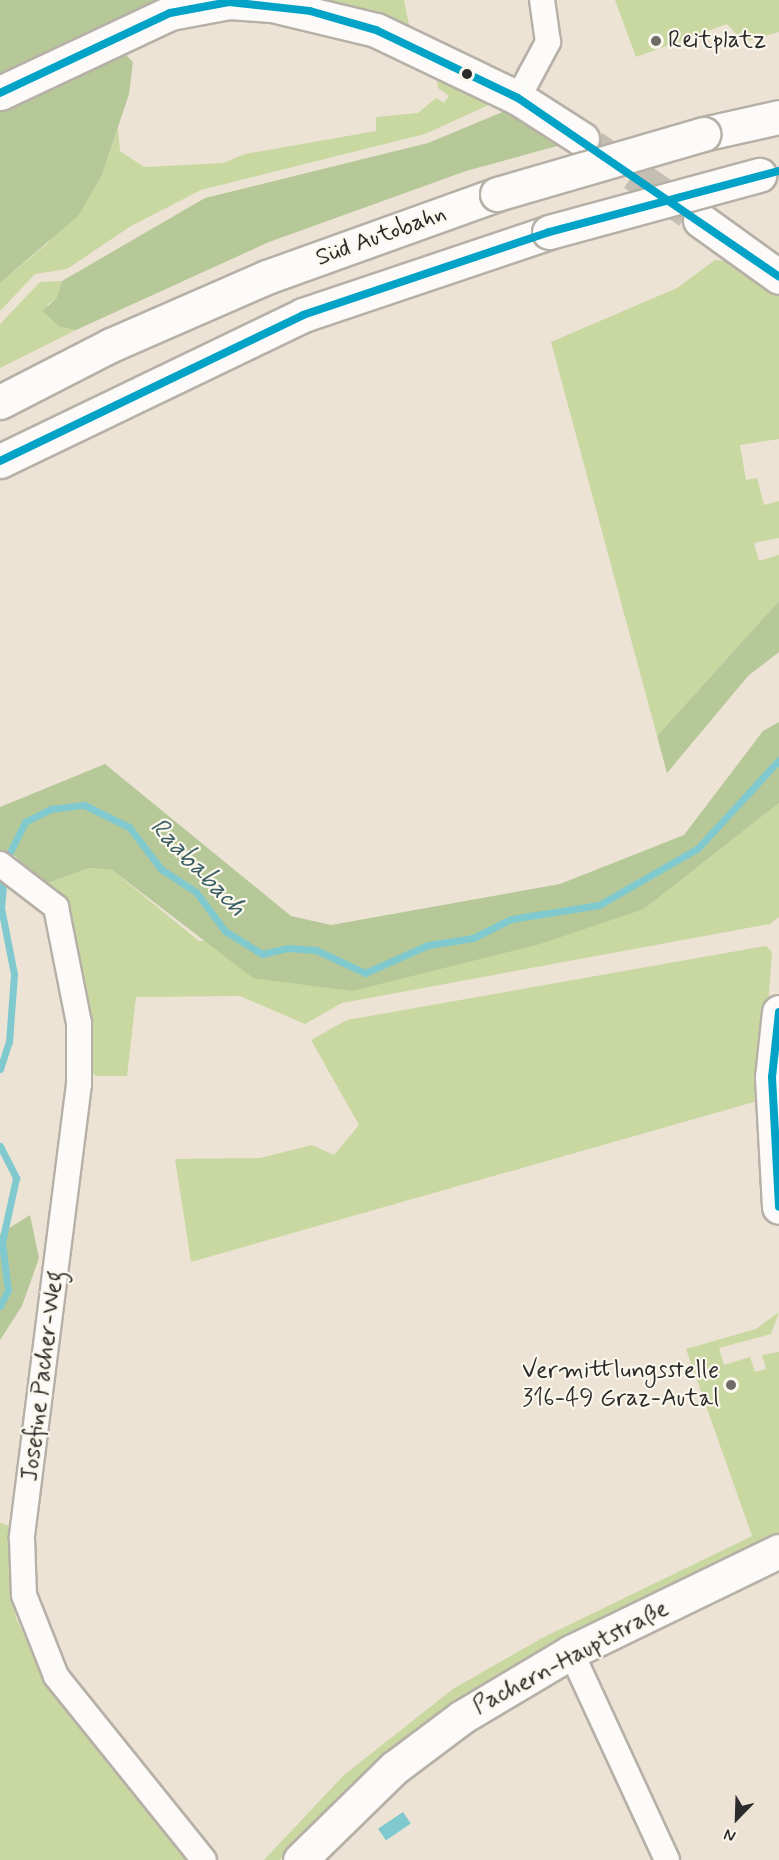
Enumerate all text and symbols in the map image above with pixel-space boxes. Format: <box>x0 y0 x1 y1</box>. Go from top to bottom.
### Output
place label: Reitplatz <box>668 27 766 55</box>
marker: Reitplatz <box>649 34 663 48</box>
unlabelled marker <box>461 68 473 80</box>
street label: Süd Autobahn <box>312 199 450 273</box>
water label: Raababach <box>142 812 252 924</box>
street label: Josefine Pacher-Weg <box>16 1269 70 1483</box>
place label: Vermittlungsstelle 316-49 Graz-Autal <box>522 1357 719 1413</box>
marker: Vermittlungsstelle 316-49 Graz-Autal <box>724 1378 738 1392</box>
street label: Pachern-Hauptstraße <box>468 1594 674 1722</box>
north arrow <box>707 1788 767 1848</box>
text: N <box>721 1823 739 1847</box>

